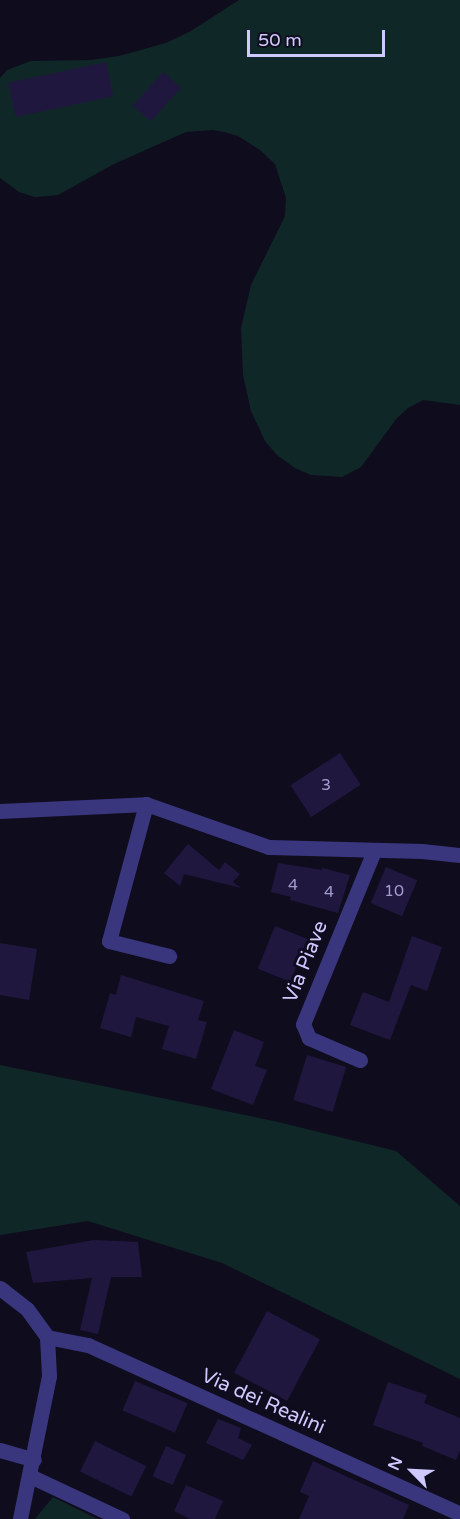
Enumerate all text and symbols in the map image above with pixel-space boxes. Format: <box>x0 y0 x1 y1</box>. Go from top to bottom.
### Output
scale bar <box>250 18 388 56</box>
text: 50 m <box>258 29 302 51</box>
house number: 3 <box>321 775 331 795</box>
house number: 4 <box>288 875 298 895</box>
house number: 10 <box>384 881 404 901</box>
house number: 4 <box>324 882 334 902</box>
street label: Via Piave <box>279 918 333 1006</box>
street label: Via dei Realini <box>197 1364 329 1440</box>
north arrow <box>382 1441 442 1501</box>
text: N <box>384 1454 407 1474</box>

